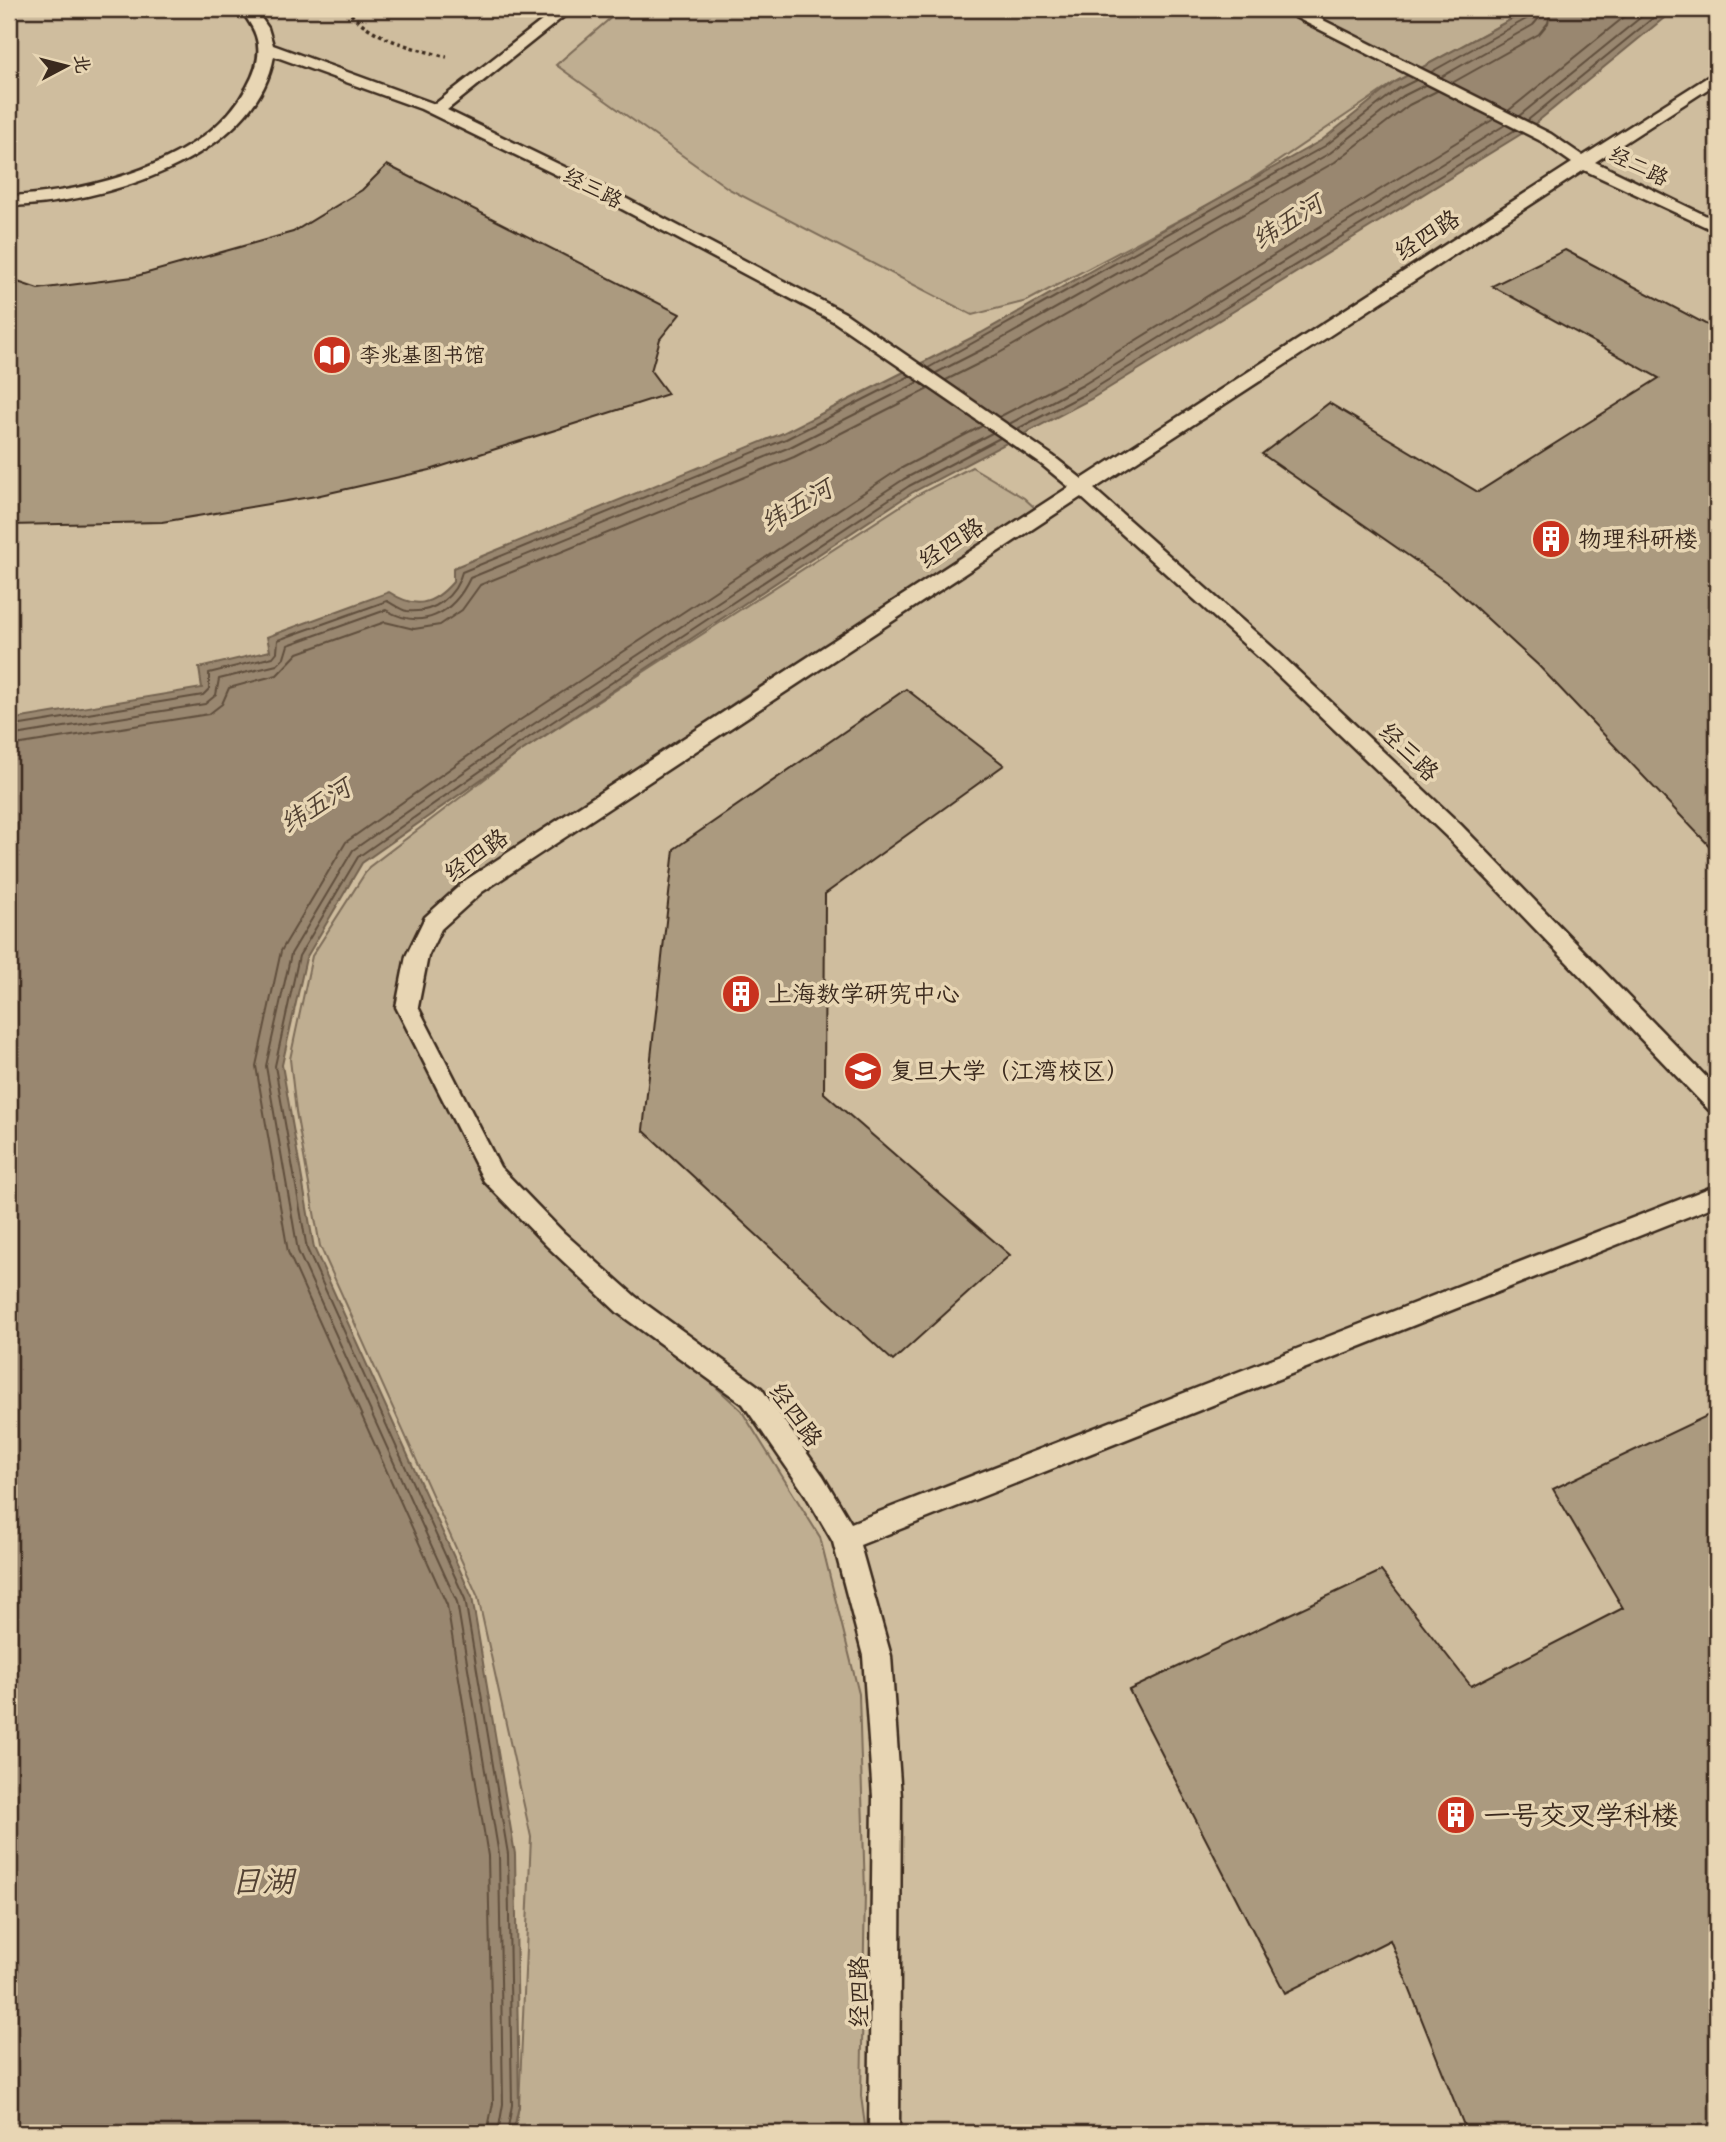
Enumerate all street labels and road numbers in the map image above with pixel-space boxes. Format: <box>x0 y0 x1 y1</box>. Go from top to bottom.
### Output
street label: 经二路 <box>1605 140 1673 192</box>
street label: 经三路 <box>559 161 627 215</box>
street label: 经四路 <box>1388 202 1466 268</box>
street label: 经四路 <box>912 510 990 576</box>
street label: 经三路 <box>1372 715 1446 789</box>
street label: 经四路 <box>437 821 515 889</box>
street label: 经四路 <box>762 1376 830 1454</box>
street label: 经四路 <box>843 1956 875 2028</box>

